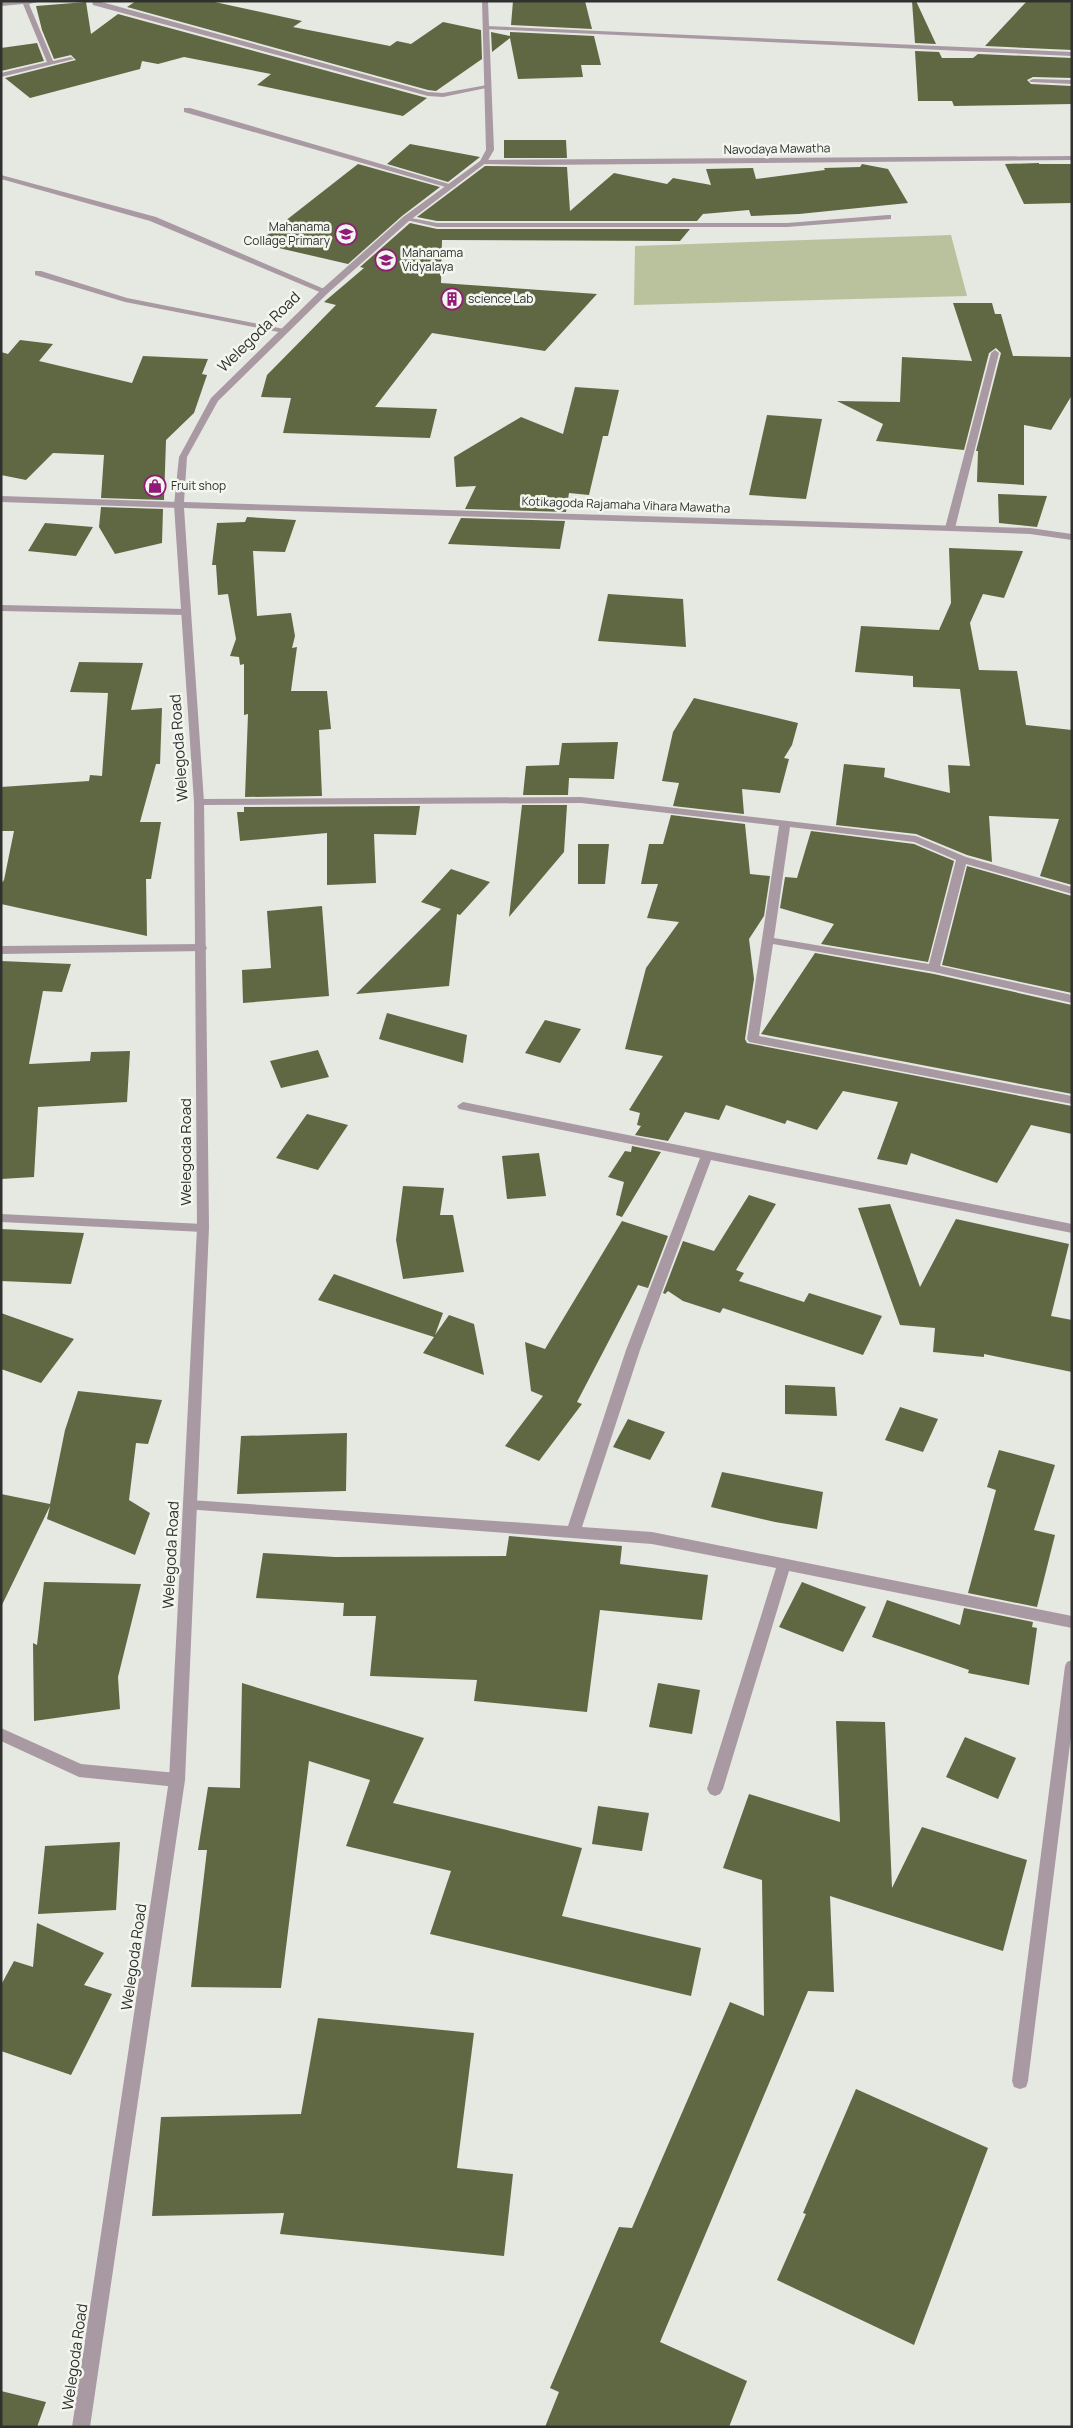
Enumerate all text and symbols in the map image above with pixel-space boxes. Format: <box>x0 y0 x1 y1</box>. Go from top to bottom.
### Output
street label: Navodaya Mawatha <box>723 139 831 158</box>
place label: Mahanama Collage Primary <box>244 218 331 249</box>
school or university icon: Mahanama Collage Primary <box>334 222 358 246</box>
place label: Mahanama Vidyalaya <box>402 244 463 275</box>
school or university icon: Mahanama Vidyalaya <box>374 248 398 272</box>
street label: Welegoda Road <box>213 287 305 377</box>
building icon: science Lab <box>440 287 464 311</box>
place label: science Lab <box>468 290 533 307</box>
shop icon: Fruit shop <box>143 474 167 498</box>
place label: Fruit shop <box>171 477 226 494</box>
street label: Kotikagoda Rajamaha Vihara Mawatha <box>521 492 731 517</box>
street label: Welegoda Road <box>164 694 193 802</box>
street label: Welegoda Road <box>175 1098 196 1206</box>
street label: Welegoda Road <box>157 1501 184 1609</box>
street label: Welegoda Road <box>116 1902 151 2012</box>
street label: Welegoda Road <box>57 2302 92 2412</box>

